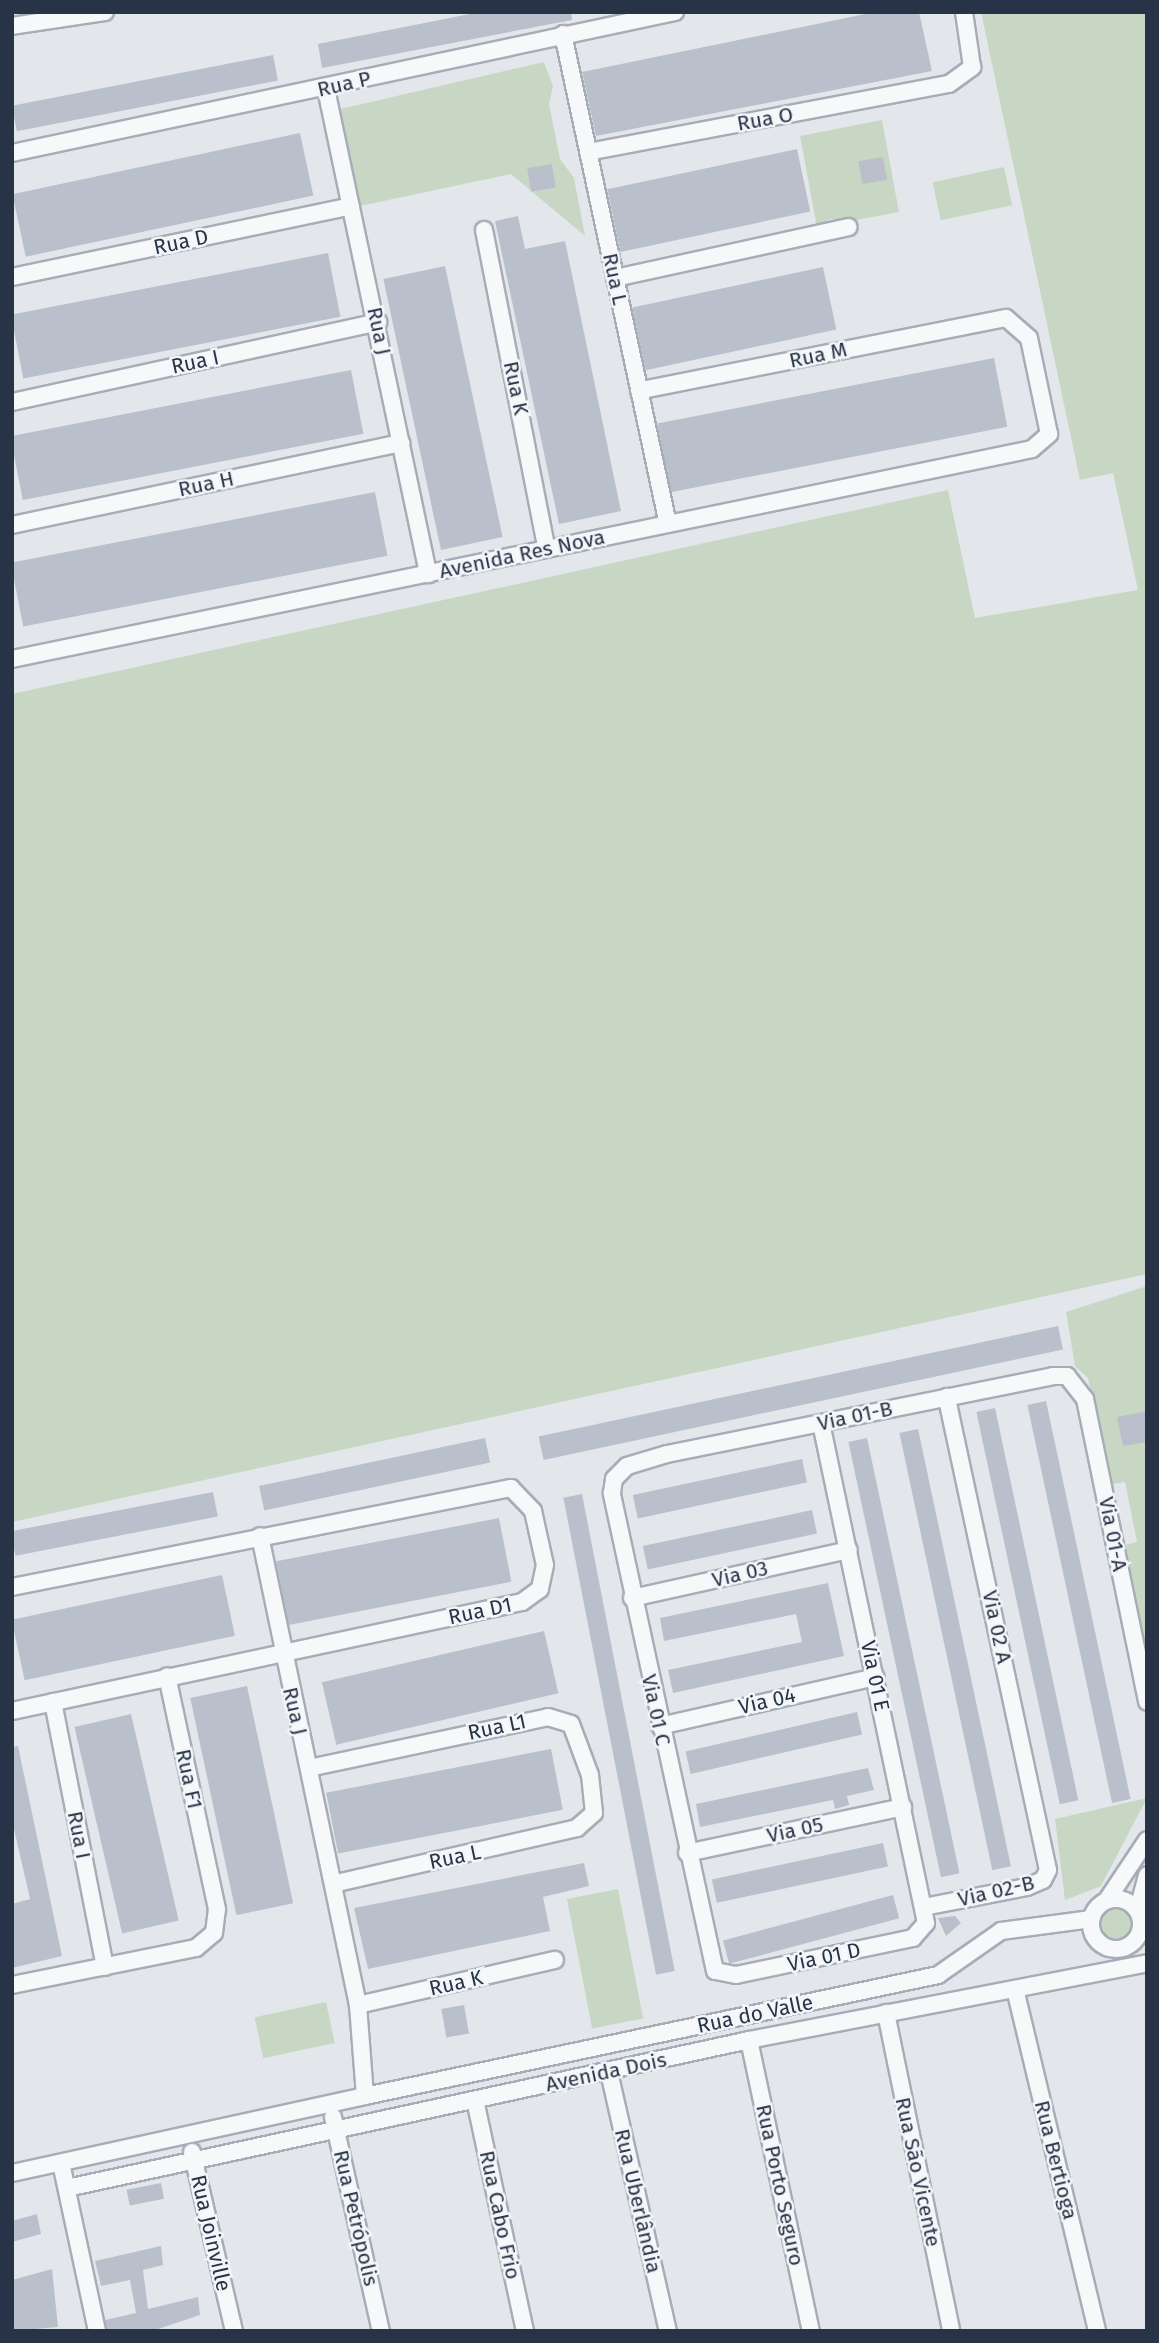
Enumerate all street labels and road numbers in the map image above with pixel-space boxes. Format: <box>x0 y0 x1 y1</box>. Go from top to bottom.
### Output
street label: Rua P <box>315 66 373 102</box>
street label: Rua O <box>735 102 795 136</box>
street label: Rua D <box>151 224 211 260</box>
street label: Rua L <box>597 251 633 307</box>
street label: Rua J <box>362 305 396 357</box>
street label: Rua M <box>787 337 849 373</box>
street label: Rua I <box>169 345 221 379</box>
street label: Rua K <box>498 359 534 417</box>
street label: Rua H <box>176 466 236 502</box>
street label: Avenida Res Nova <box>437 524 607 584</box>
street label: Via 01-B <box>815 1396 895 1436</box>
street label: Via 01-A <box>1093 1495 1133 1573</box>
street label: Via 03 <box>710 1555 770 1593</box>
street label: Via 02 A <box>977 1588 1017 1666</box>
street label: Rua D1 <box>446 1592 514 1630</box>
street label: Via 01 E <box>855 1638 895 1714</box>
street label: Via 01 C <box>636 1672 676 1748</box>
street label: Via 04 <box>736 1682 798 1720</box>
street label: Rua J <box>277 1685 313 1737</box>
street label: Rua L1 <box>466 1709 528 1745</box>
street label: Rua F1 <box>170 1747 208 1811</box>
street label: Rua I <box>62 1809 96 1861</box>
street label: Via 05 <box>765 1812 825 1848</box>
street label: Rua L <box>427 1839 483 1875</box>
street label: Via 02-B <box>955 1870 1037 1912</box>
street label: Via 01 D <box>785 1937 863 1977</box>
street label: Rua K <box>427 1965 485 2001</box>
street label: Rua do Valle <box>695 1989 815 2039</box>
street label: Avenida Dois <box>543 2047 669 2097</box>
street label: Rua São Vicente <box>890 2095 946 2249</box>
street label: Rua Bertioga <box>1029 2098 1083 2222</box>
street label: Rua Porto Seguro <box>751 2102 809 2268</box>
street label: Rua Uberlândia <box>609 2126 667 2276</box>
street label: Rua Petrópolis <box>328 2148 384 2288</box>
street label: Rua Cabo Frio <box>474 2148 526 2282</box>
street label: Rua Joinville <box>185 2172 237 2294</box>

